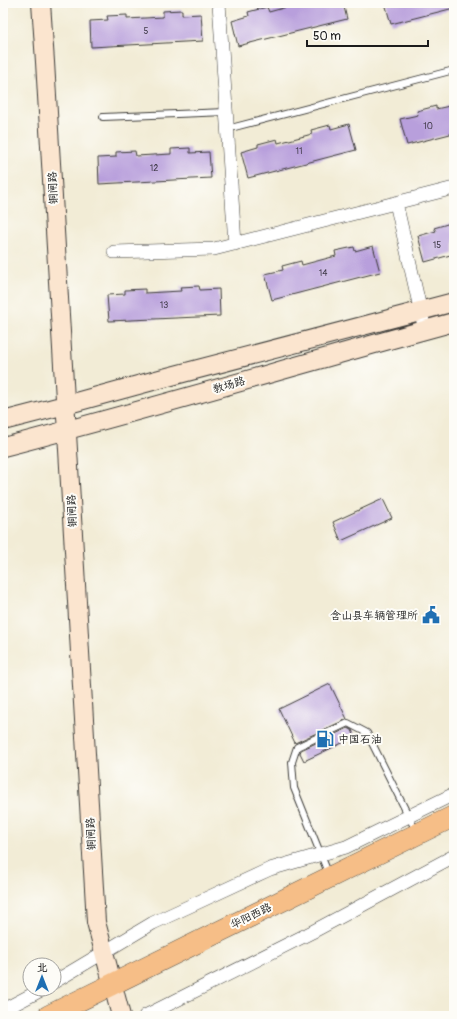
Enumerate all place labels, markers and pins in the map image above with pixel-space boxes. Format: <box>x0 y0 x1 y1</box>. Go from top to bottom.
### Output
public building icon: 含山县车辆管理所 <box>421 605 441 625</box>
place label: 含山县车辆管理所 <box>330 609 418 622</box>
fuel station icon: 中国石油 <box>315 729 335 749</box>
place label: 中国石油 <box>338 733 382 746</box>

